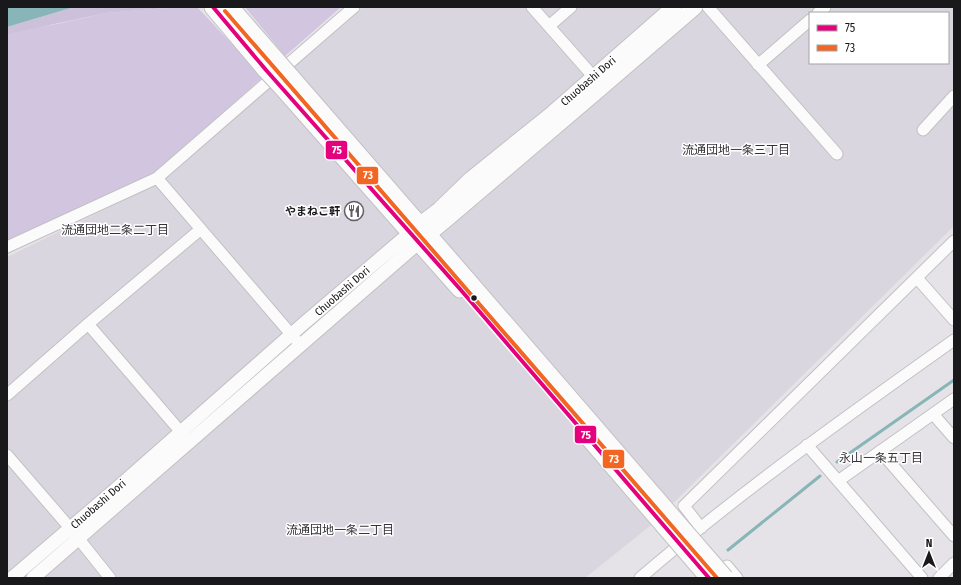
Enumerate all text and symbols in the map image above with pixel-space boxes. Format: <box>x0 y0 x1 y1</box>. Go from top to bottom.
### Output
legend <box>809 12 949 64</box>
text: 75 <box>845 21 856 35</box>
text: 73 <box>845 41 855 55</box>
street label: Chuobashi Dori <box>558 54 619 109</box>
line badge: 75 <box>325 140 348 160</box>
district label: 流通団地一条三丁目 <box>682 143 790 157</box>
text: 75 <box>332 144 343 157</box>
line badge: 73 <box>356 166 379 185</box>
text: 73 <box>363 169 373 182</box>
restaurant icon: やまねこ軒 <box>343 200 365 222</box>
place label: やまねこ軒 <box>285 205 340 218</box>
district label: 流通団地二条二丁目 <box>61 223 169 237</box>
street label: Chuobashi Dori <box>312 264 373 319</box>
unlabelled marker <box>469 293 479 303</box>
line badge: 75 <box>574 425 597 444</box>
text: 75 <box>581 429 592 442</box>
line badge: 73 <box>602 449 625 469</box>
district label: 永山一条五丁目 <box>839 451 923 465</box>
text: 73 <box>609 453 619 466</box>
street label: Chuobashi Dori <box>68 477 129 532</box>
district label: 流通団地一条二丁目 <box>286 523 394 537</box>
north arrow <box>909 533 949 573</box>
text: N <box>926 537 932 550</box>

